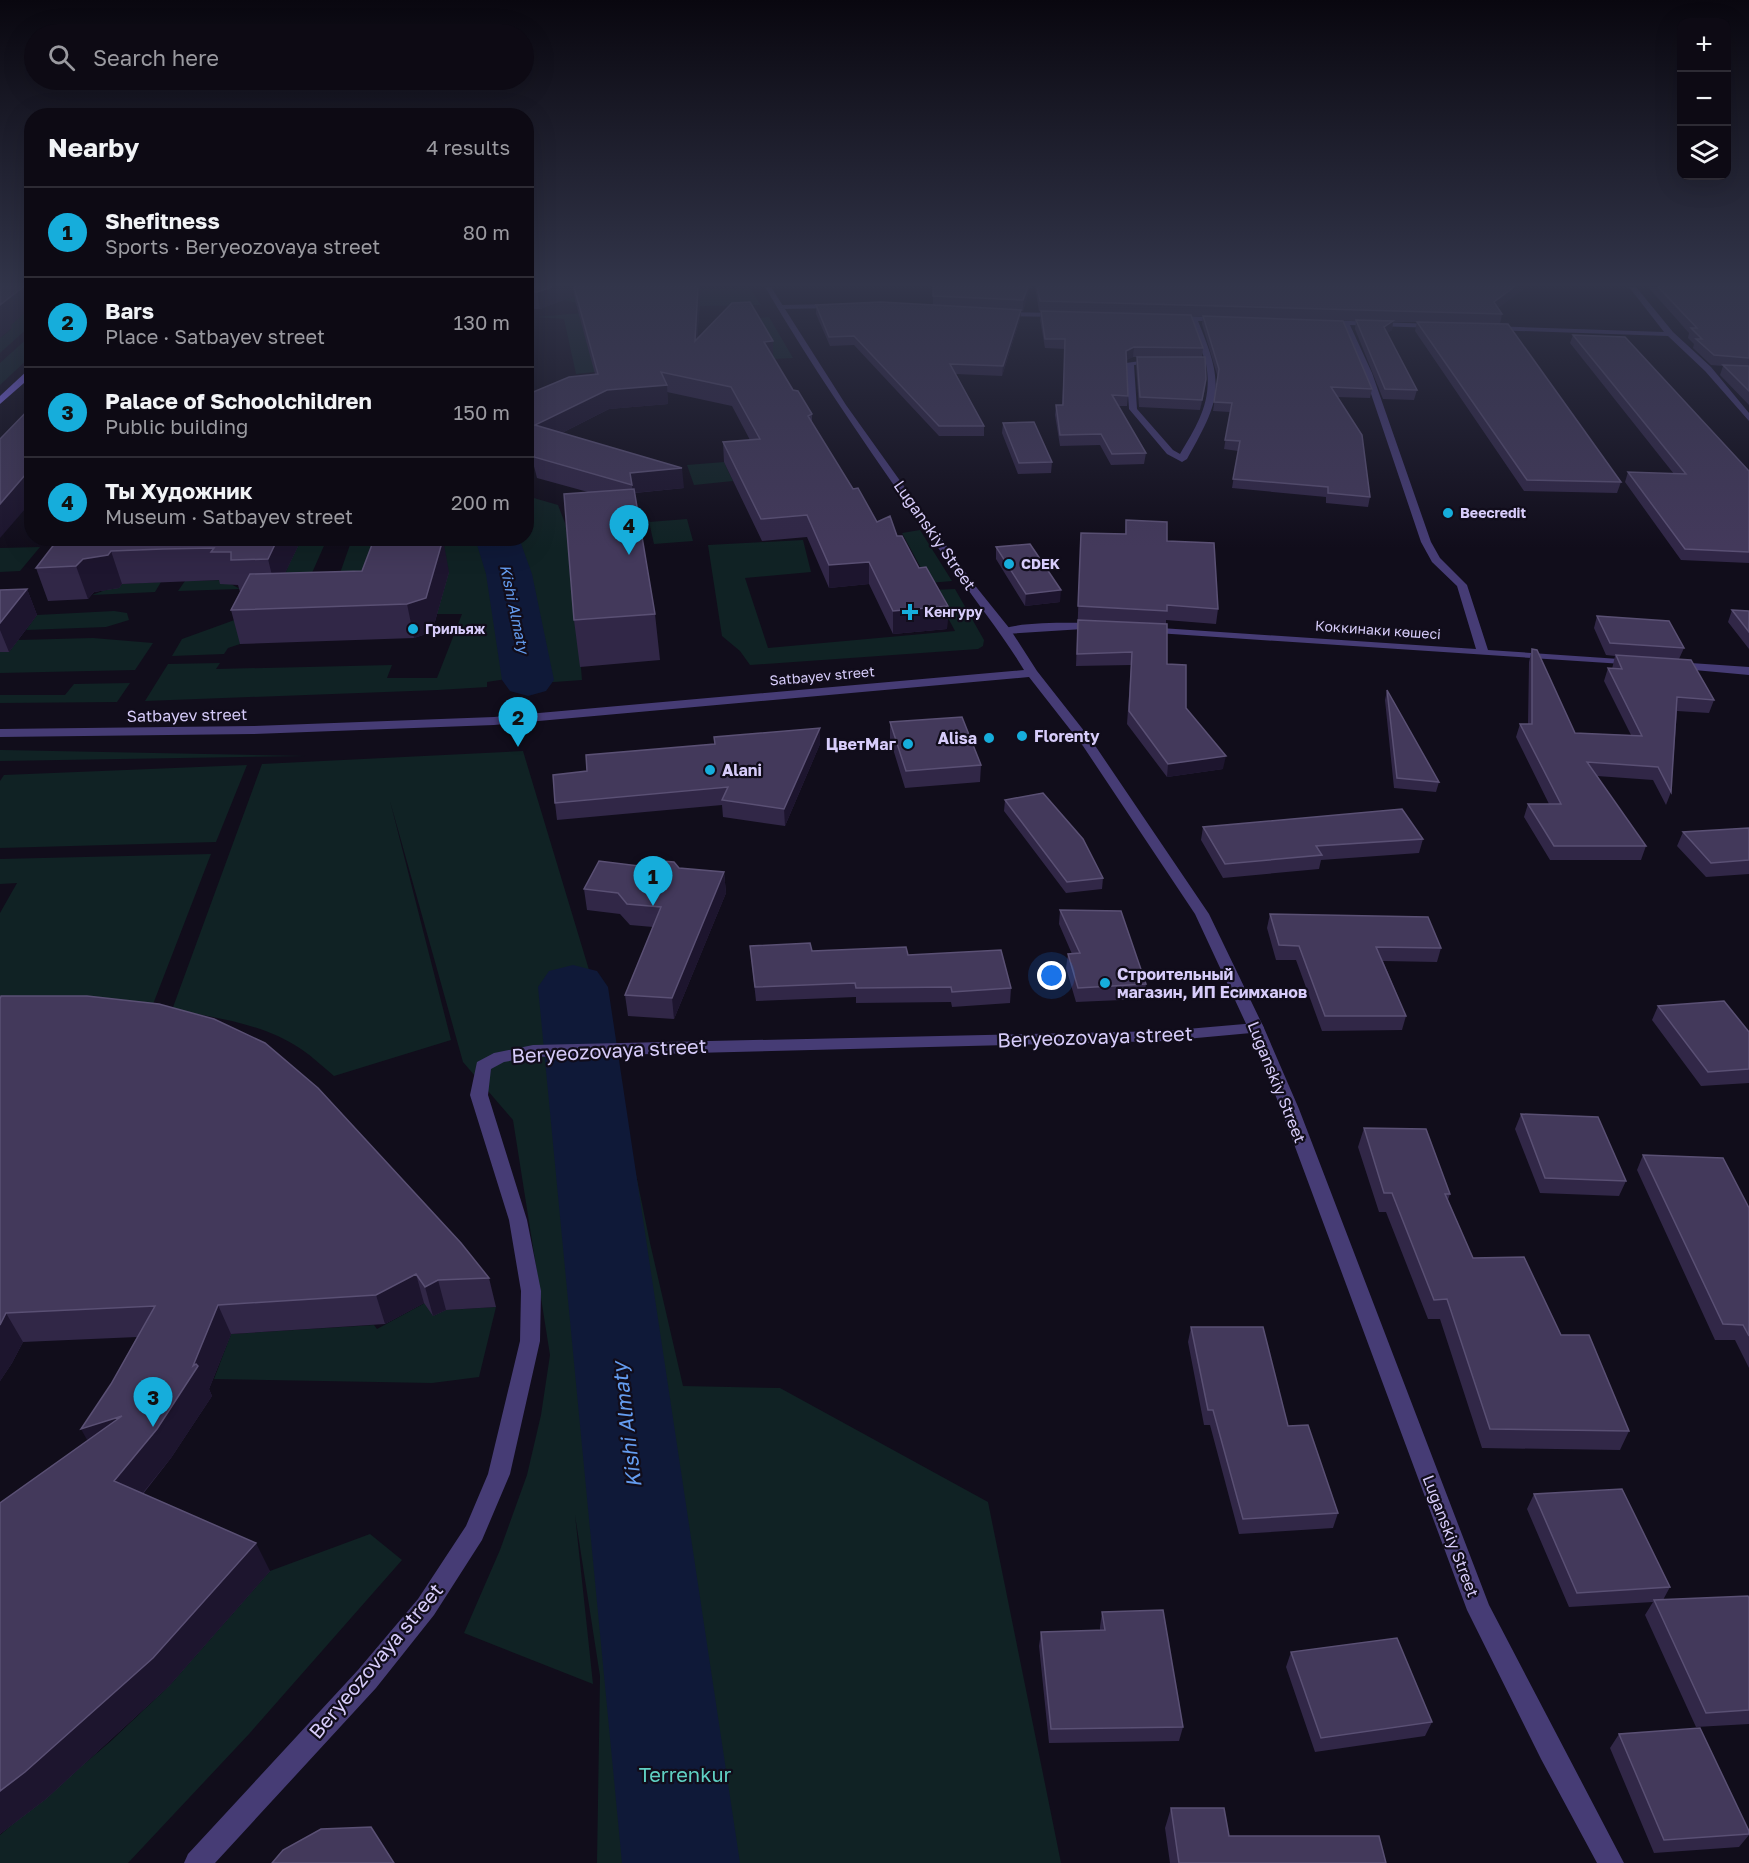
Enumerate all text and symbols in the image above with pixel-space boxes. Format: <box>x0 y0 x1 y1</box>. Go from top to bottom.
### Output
map controls <box>1677 18 1731 180</box>
button: + <box>1677 18 1731 72</box>
search box <box>24 24 534 90</box>
icon: search <box>45 41 78 74</box>
text: Search here <box>93 44 219 71</box>
button: − <box>1677 72 1731 126</box>
button: layers <box>1677 126 1731 180</box>
text: Nearby <box>48 132 139 163</box>
text: 4 results <box>426 135 510 159</box>
text: Shefitness <box>105 207 220 234</box>
text: 1 <box>62 220 73 244</box>
text: 80 m <box>463 220 510 244</box>
text: Sports · Beryeozovaya street <box>105 234 380 258</box>
text: Bars <box>105 297 154 324</box>
text: 2 <box>61 310 74 334</box>
text: 130 m <box>454 310 510 334</box>
text: Place · Satbayev street <box>105 324 325 348</box>
text: Palace of Schoolchildren <box>105 387 372 414</box>
text: 3 <box>61 400 74 424</box>
text: 150 m <box>454 400 510 424</box>
text: Public building <box>105 414 248 438</box>
street label: Luganskiy Street <box>890 476 980 594</box>
text: Ты Художник <box>105 477 252 504</box>
text: 4 <box>61 490 74 514</box>
text: 200 m <box>451 490 510 514</box>
text: Museum · Satbayev street <box>105 504 353 528</box>
place label: Beecredit <box>1460 504 1526 521</box>
pin: 4 <box>610 506 648 555</box>
marker: Beecredit <box>1441 506 1455 520</box>
place label: CDEK <box>1021 555 1060 572</box>
marker: CDEK <box>1002 557 1016 571</box>
water label: Kіshі Almaty <box>496 563 534 658</box>
marker: Кенгуру <box>901 603 919 621</box>
place label: Кенгуру <box>924 603 983 620</box>
street label: Коккинаки көшесі <box>1315 617 1442 642</box>
place label: Грильяж <box>425 620 486 637</box>
marker: Грильяж <box>406 622 420 636</box>
street label: Satbayev street <box>769 662 875 689</box>
pin: 2 <box>498 698 538 747</box>
street label: Satbayev street <box>127 704 247 726</box>
place label: Florenty <box>1034 726 1100 746</box>
place label: Alisa <box>938 728 977 748</box>
marker: Florenty <box>1015 729 1029 743</box>
marker: Alisa <box>982 731 996 745</box>
place label: ЦветМаг <box>826 734 897 754</box>
marker: ЦветМаг <box>901 737 915 751</box>
place label: Alani <box>722 760 762 780</box>
marker: Alani <box>703 763 717 777</box>
pin: 1 <box>634 856 672 906</box>
your location <box>1037 961 1066 990</box>
place label: Строительный магазин, ИП Есимханов <box>1117 964 1307 1002</box>
marker: Строительный магазин, ИП Есимханов <box>1098 976 1112 990</box>
street label: Luganskiy Street <box>1244 1018 1310 1146</box>
street label: Beryeozovaya street <box>997 1021 1193 1051</box>
street label: Beryeozovaya street <box>511 1033 707 1067</box>
water label: Kіshі Almaty <box>605 1358 647 1489</box>
pin: 3 <box>134 1378 172 1427</box>
street label: Luganskiy Street <box>1418 1472 1484 1600</box>
street label: Beryeozovaya street <box>303 1578 447 1743</box>
park label: Terrenkur <box>639 1762 732 1786</box>

